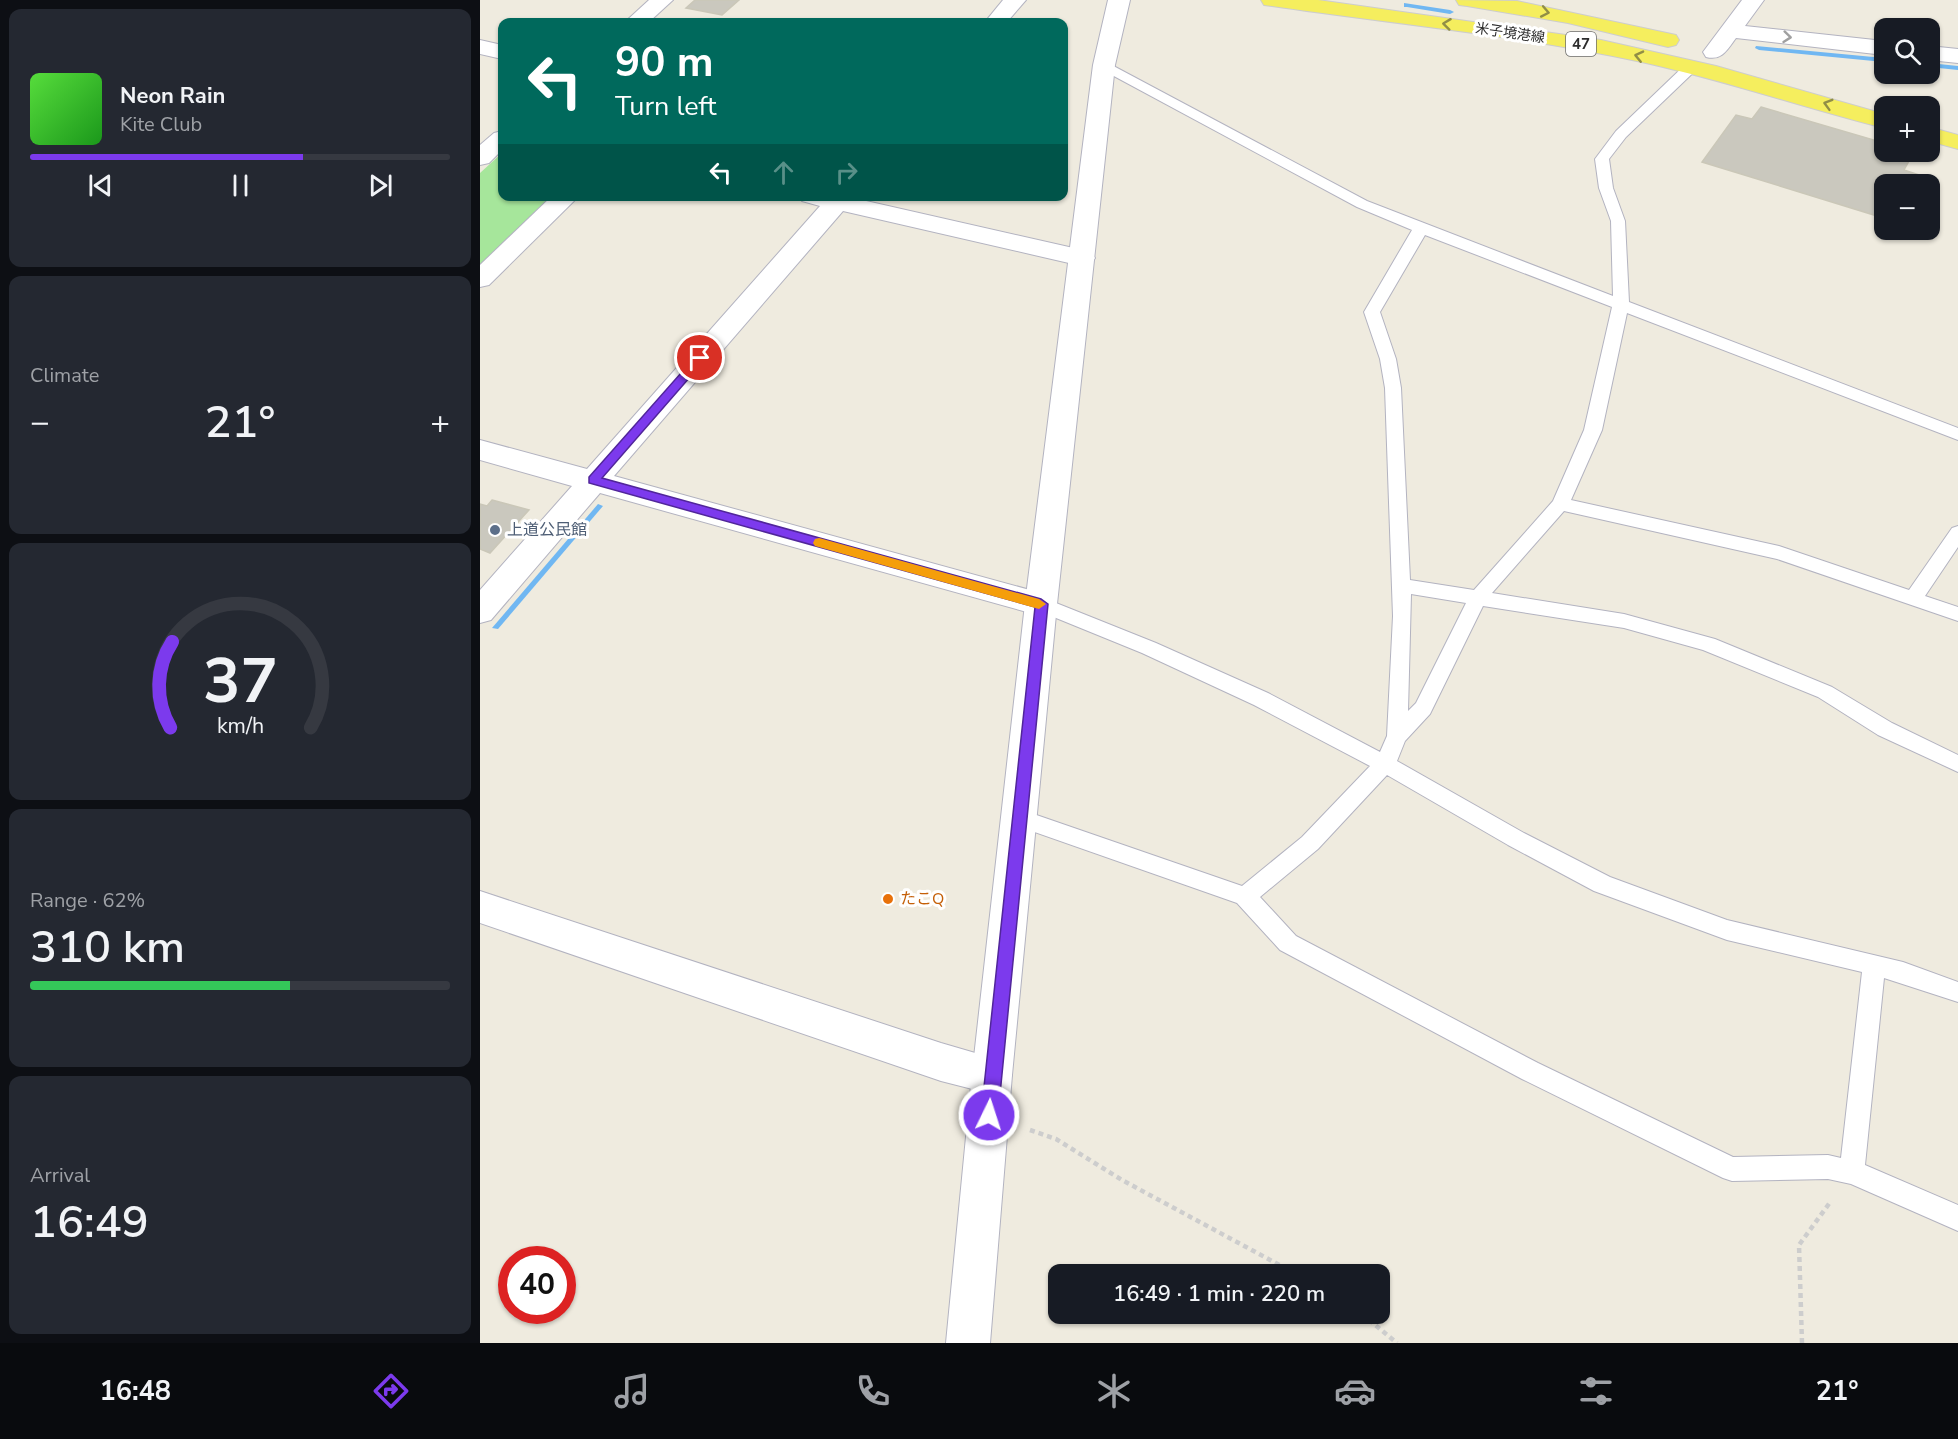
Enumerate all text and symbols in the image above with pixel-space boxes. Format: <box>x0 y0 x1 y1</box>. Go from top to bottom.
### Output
one-way arrow <box>1540 5 1550 18</box>
one-way arrow <box>1442 18 1451 31</box>
map controls <box>1874 18 1940 240</box>
button: search <box>1874 18 1940 84</box>
street label: 米子境港線 <box>1474 19 1546 47</box>
one-way arrow <box>1783 30 1792 43</box>
road number: 47 <box>1566 32 1596 56</box>
text: 90 m <box>615 34 714 91</box>
icon: left <box>516 42 594 120</box>
one-way arrow <box>1634 50 1644 63</box>
text: Neon Rain <box>120 81 225 111</box>
text: Turn left <box>615 88 716 125</box>
button: + <box>1874 96 1940 162</box>
one-way arrow <box>1823 99 1834 111</box>
text: Kite Club <box>120 111 202 138</box>
icon: left <box>704 156 737 189</box>
icon: ahead <box>767 156 800 189</box>
icon: right <box>830 156 863 189</box>
icon: previous <box>84 169 117 202</box>
icon: pause <box>224 169 257 202</box>
icon: next <box>364 169 397 202</box>
button: − <box>1874 174 1940 240</box>
pin <box>674 332 725 383</box>
icon: arrive <box>683 341 716 374</box>
text: Climate <box>30 362 99 389</box>
text: 21° <box>205 392 275 453</box>
text: − <box>30 400 50 445</box>
text: + <box>430 400 450 445</box>
place label: 上道公民館 <box>507 519 587 541</box>
marker: 上道公民館 <box>488 523 502 537</box>
text: 37 <box>203 640 277 725</box>
text: km/h <box>216 712 264 742</box>
text: Range · 62% <box>30 887 145 914</box>
place label: たこQ <box>900 888 944 910</box>
marker: たこQ <box>881 892 895 906</box>
text: 310 km <box>30 917 185 978</box>
position arrow <box>957 1083 1021 1147</box>
text: Arrival <box>30 1162 90 1189</box>
text: 16:49 <box>30 1192 149 1253</box>
speed limit sign: 40 <box>498 1246 576 1324</box>
text: 16:49 · 1 min · 220 m <box>1113 1279 1325 1309</box>
icon: directions <box>370 1370 412 1412</box>
icon: music <box>611 1370 653 1412</box>
icon: phone <box>852 1370 894 1412</box>
icon: climate <box>1093 1370 1135 1412</box>
icon: car <box>1334 1370 1376 1412</box>
icon: filters <box>1575 1370 1617 1412</box>
text: 16:48 <box>99 1373 171 1410</box>
text: 21° <box>1816 1373 1858 1410</box>

